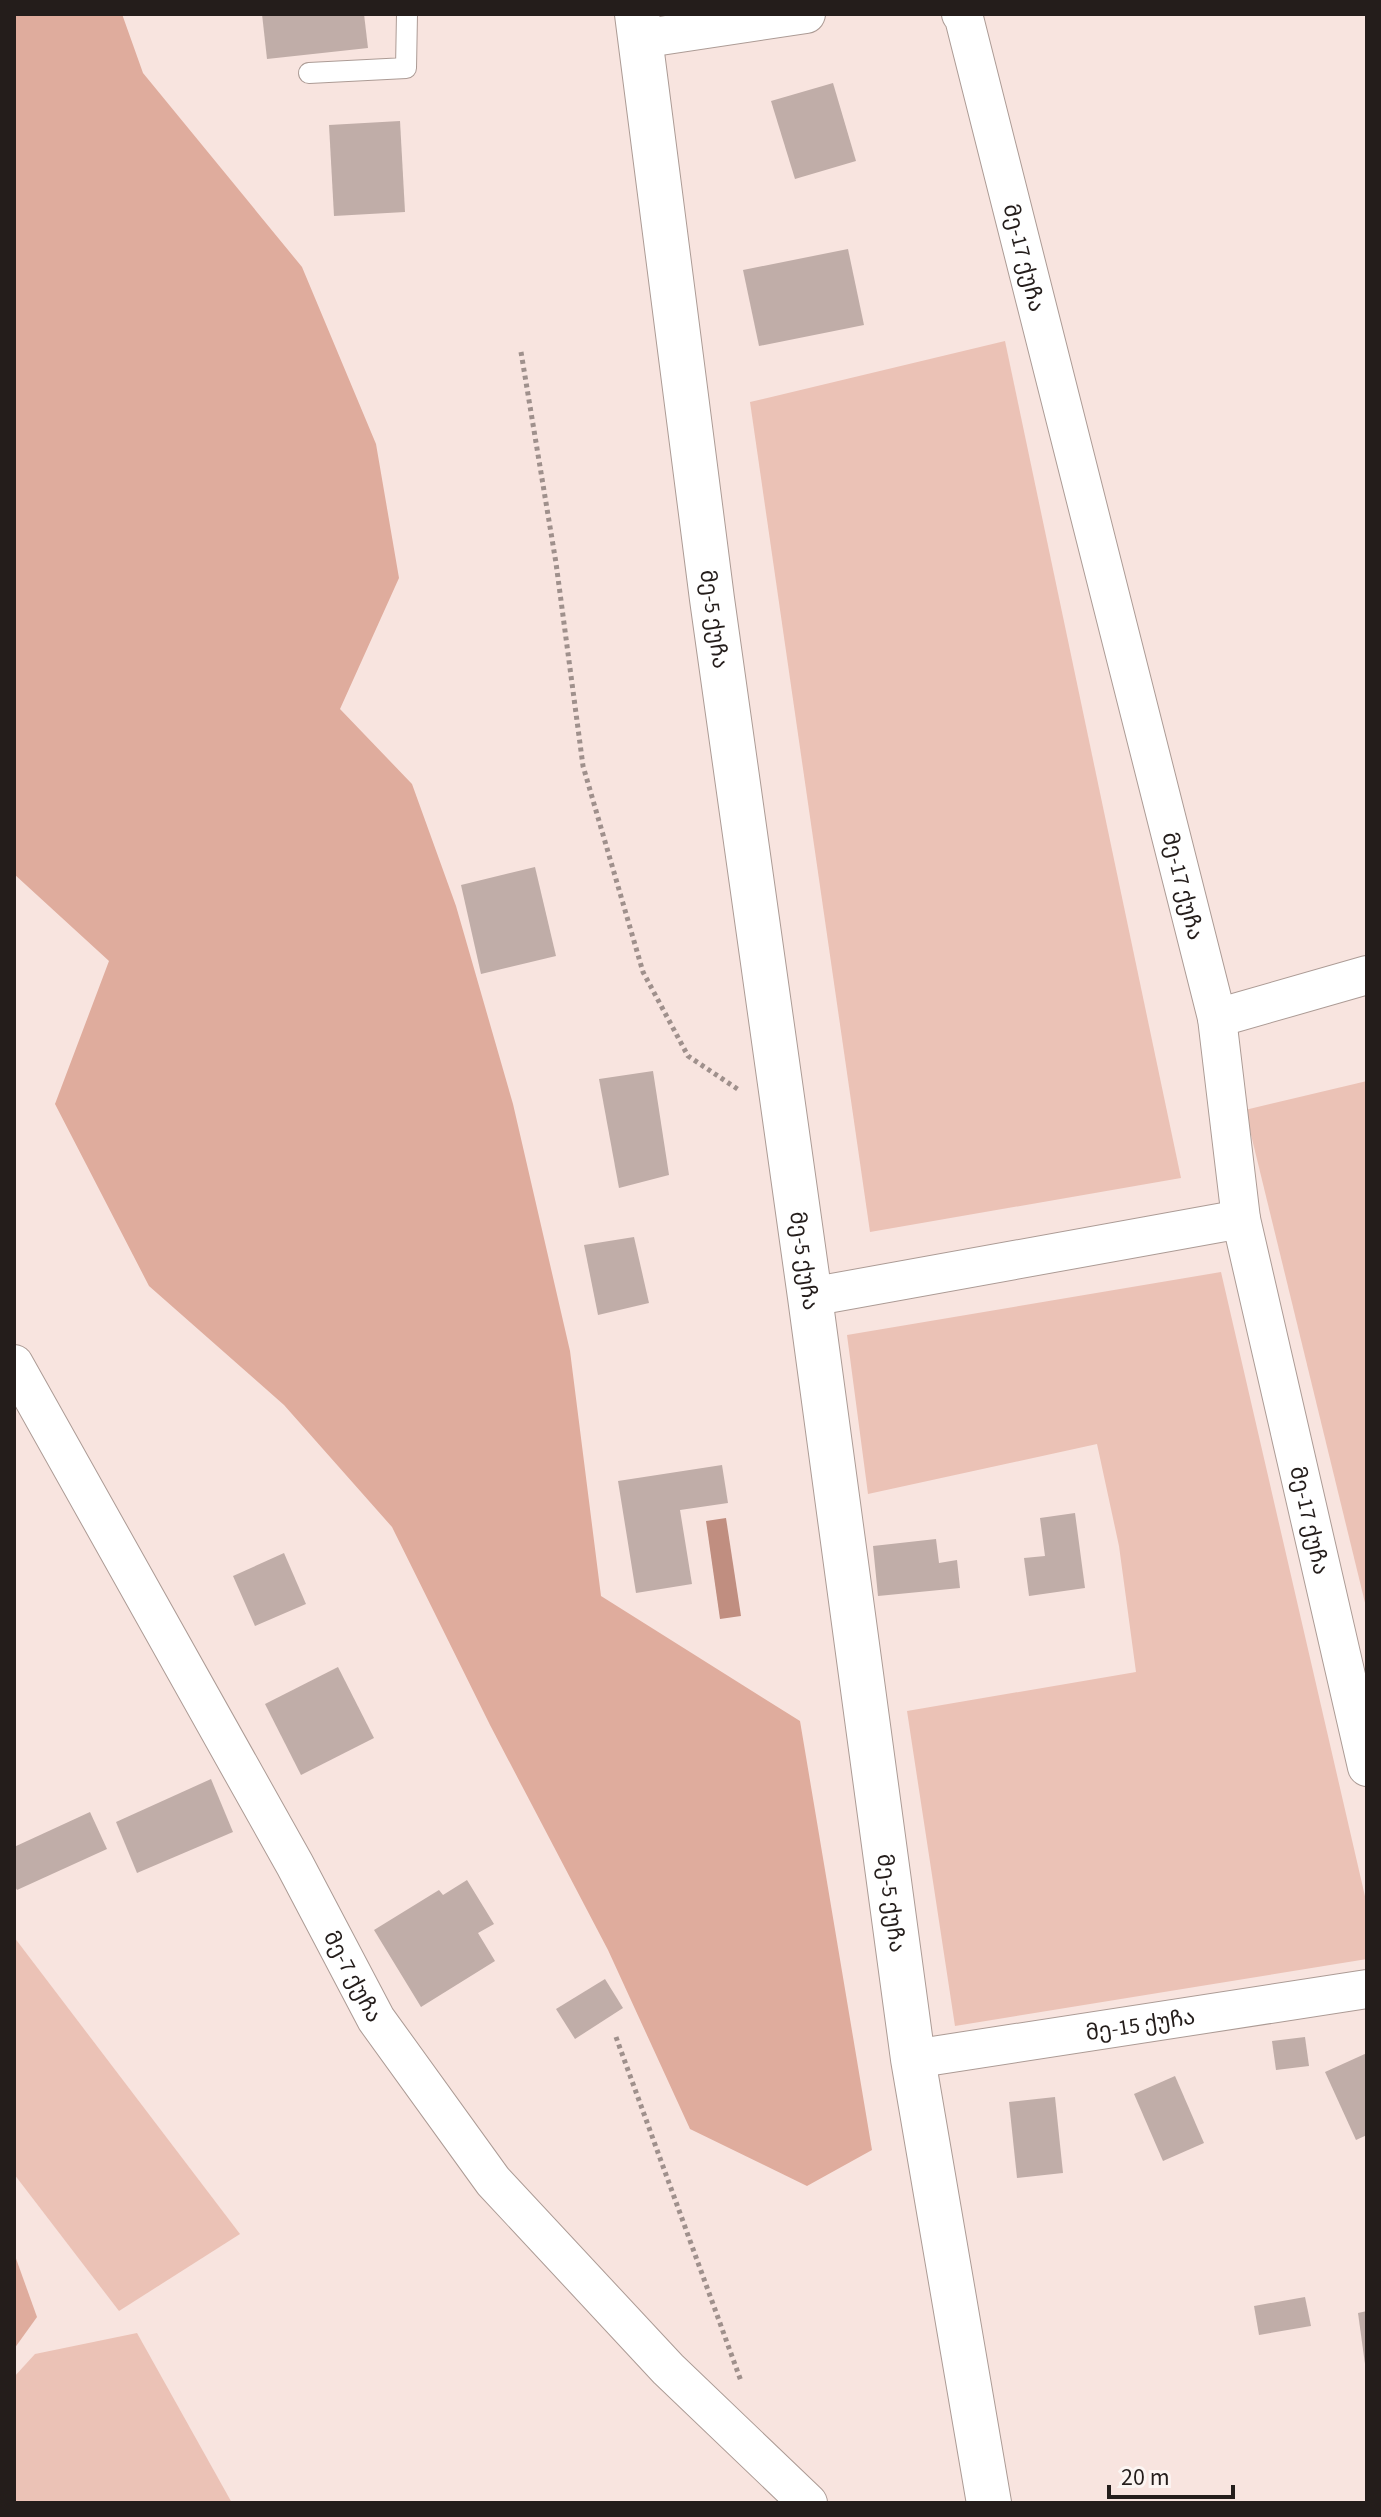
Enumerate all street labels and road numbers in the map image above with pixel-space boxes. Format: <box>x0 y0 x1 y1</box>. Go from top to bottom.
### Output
street label: მე-17 ქუჩა <box>995 200 1053 315</box>
street label: მე-5 ქუჩა <box>691 568 737 671</box>
street label: მე-17 ქუჩა <box>1154 828 1212 943</box>
street label: მე-5 ქუჩა <box>781 1209 827 1312</box>
street label: მე-17 ქუჩა <box>1281 1463 1337 1578</box>
street label: მე-5 ქუჩა <box>868 1852 913 1954</box>
street label: მე-7 ქუჩა <box>315 1925 390 2028</box>
street label: მე-15 ქუჩა <box>1084 2001 1197 2049</box>

